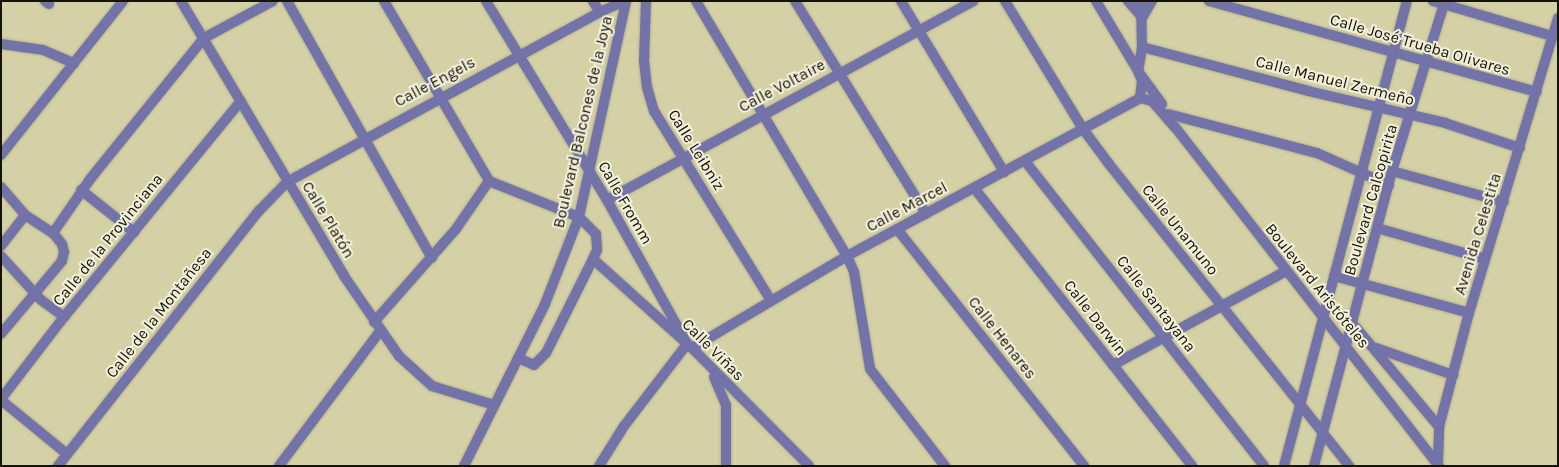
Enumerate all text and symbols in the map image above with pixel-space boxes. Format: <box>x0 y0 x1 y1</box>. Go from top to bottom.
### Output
street label: Calle José Trueba Olivares <box>1328 10 1512 80</box>
street label: Boulevard Balcones de la Joya <box>549 14 617 230</box>
street label: Calle Manuel Zermeño <box>1254 52 1416 110</box>
street label: Calle Engels <box>391 53 479 111</box>
street label: Calle Voltaire <box>736 55 828 117</box>
street label: Calle Leibniz <box>664 106 728 194</box>
street label: Boulevard Calcopirita <box>1340 122 1402 278</box>
street label: Calle Fromm <box>594 158 656 248</box>
street label: Calle de la Provinciana <box>49 170 167 310</box>
street label: Avenida Celestita <box>1450 171 1506 297</box>
street label: Calle Platón <box>298 178 358 262</box>
street label: Calle Marcel <box>863 178 951 236</box>
street label: Calle Unamuno <box>1137 181 1223 279</box>
street label: Boulevard Aristóteles <box>1261 220 1373 352</box>
street label: Calle de la Montañesa <box>102 244 216 382</box>
street label: Calle Santayana <box>1112 252 1200 356</box>
street label: Calle Darwin <box>1059 276 1131 360</box>
street label: Calle Henares <box>964 293 1040 383</box>
street label: Calle Viñas <box>678 315 748 385</box>

